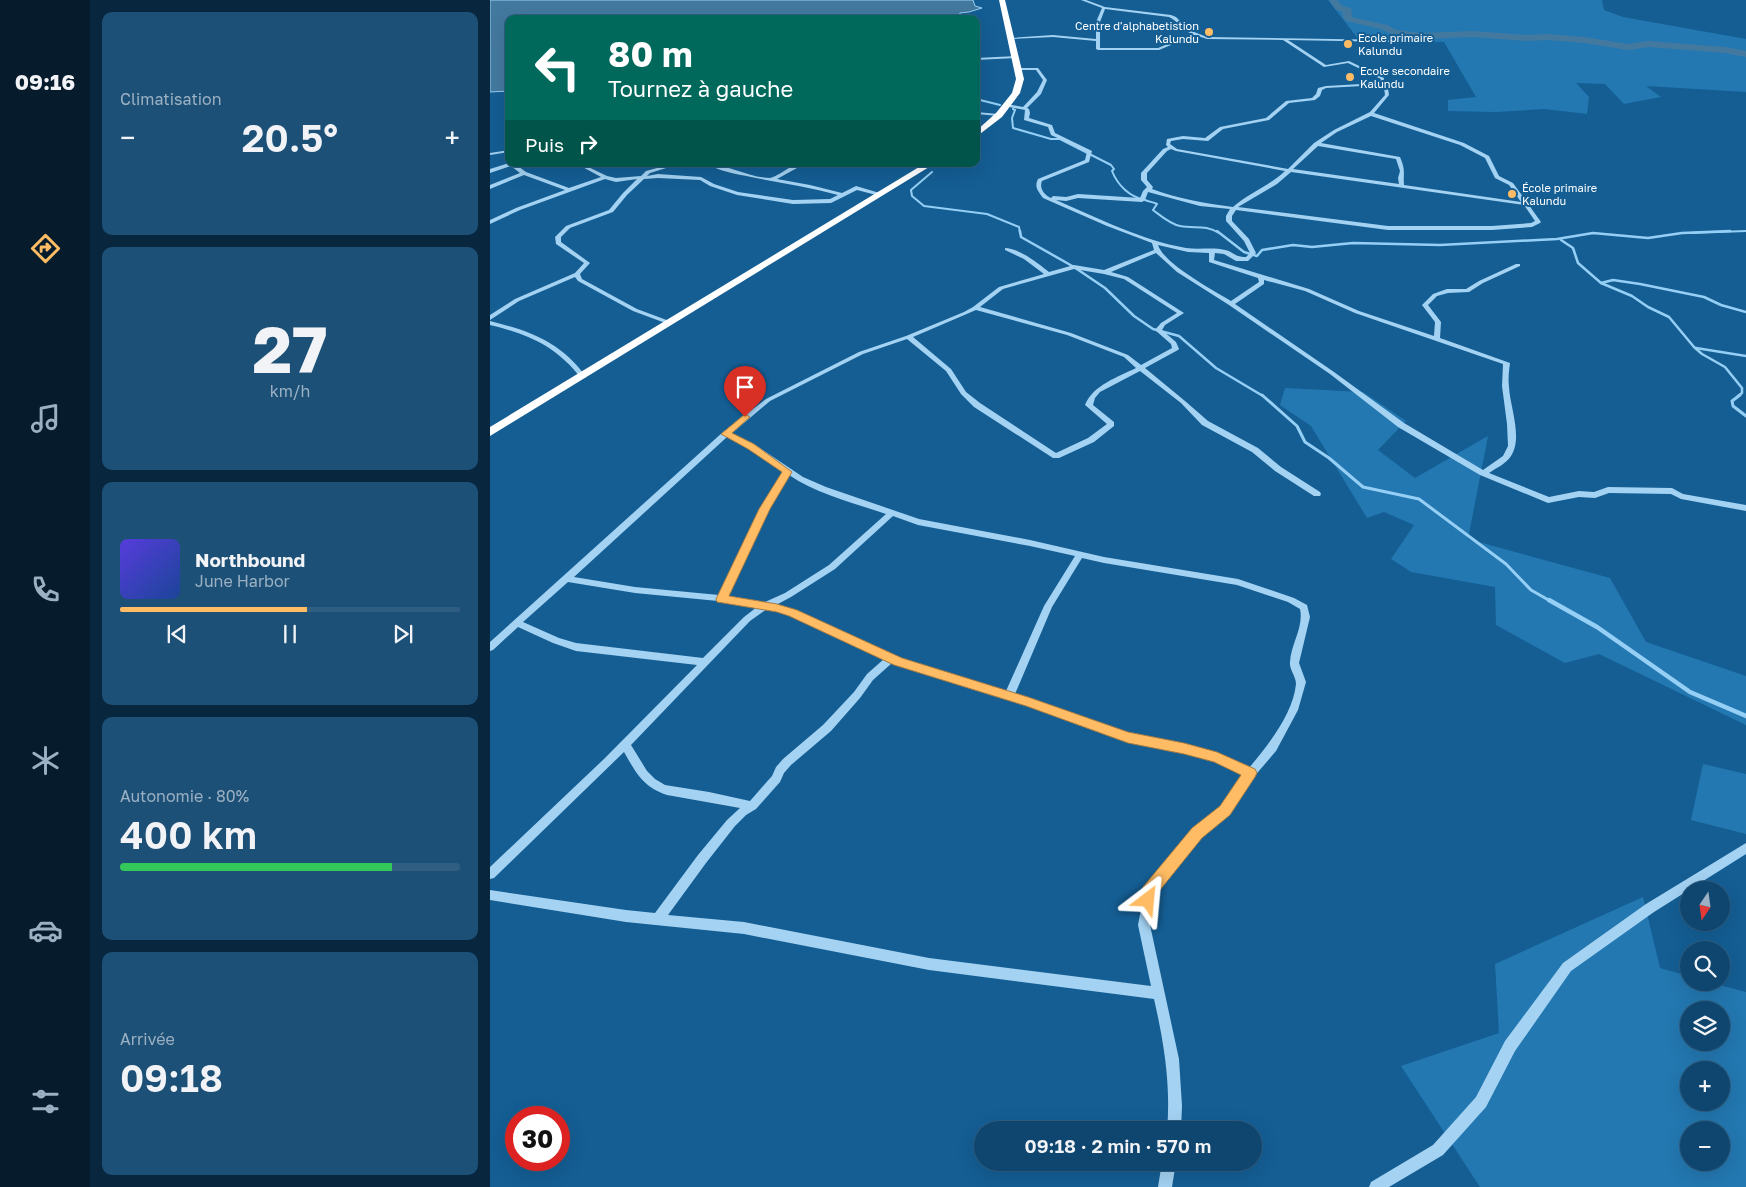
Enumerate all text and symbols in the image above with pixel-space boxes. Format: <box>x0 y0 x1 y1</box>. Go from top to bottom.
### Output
place label: Centre d'alphabetistion Kalundu <box>1075 19 1199 45</box>
marker: Centre d'alphabetistion Kalundu <box>1203 26 1215 38</box>
place label: Ecole primaire Kalundu <box>1358 31 1433 57</box>
text: 80 m <box>608 33 693 75</box>
icon: left <box>525 35 590 100</box>
marker: Ecole primaire Kalundu <box>1342 38 1354 50</box>
place label: Ecole secondaire Kalundu <box>1360 64 1450 90</box>
text: 09:16 <box>15 68 75 95</box>
marker: Ecole secondaire Kalundu <box>1344 71 1356 83</box>
text: Tournez à gauche <box>608 75 793 102</box>
text: Climatisation <box>120 89 222 109</box>
text: 20.5° <box>242 115 338 160</box>
text: − <box>120 121 135 154</box>
text: + <box>445 121 460 154</box>
icon: right <box>574 130 602 158</box>
text: Puis <box>525 133 564 156</box>
place label: École primaire Kalundu <box>1522 181 1597 207</box>
marker: École primaire Kalundu <box>1506 188 1518 200</box>
icon: directions <box>28 231 63 266</box>
text: 27 <box>252 309 328 387</box>
pin <box>724 366 766 417</box>
icon: arrive <box>731 373 759 401</box>
text: km/h <box>270 381 310 401</box>
icon: music <box>28 401 63 436</box>
text: Northbound <box>195 548 305 571</box>
text: June Harbor <box>195 571 290 591</box>
icon: phone <box>28 572 63 607</box>
icon: previous <box>163 620 191 648</box>
icon: pause <box>276 620 304 648</box>
icon: next <box>389 620 417 648</box>
icon: climate <box>28 743 63 778</box>
text: Autonomie · 80% <box>120 786 249 806</box>
text: 400 km <box>120 812 257 857</box>
position arrow <box>1121 873 1173 925</box>
north arrow <box>1680 881 1730 931</box>
map controls <box>1680 881 1730 1171</box>
icon: car <box>28 913 63 948</box>
button: search <box>1680 941 1730 991</box>
button: layers <box>1680 1001 1730 1051</box>
text: Arrivée <box>120 1029 175 1049</box>
text: 09:18 <box>120 1055 223 1100</box>
button: + <box>1680 1061 1730 1111</box>
icon: filters <box>28 1084 63 1119</box>
speed limit sign: 30 <box>505 1106 570 1171</box>
button: − <box>1680 1121 1730 1171</box>
text: 09:18 · 2 min · 570 m <box>1025 1134 1211 1157</box>

